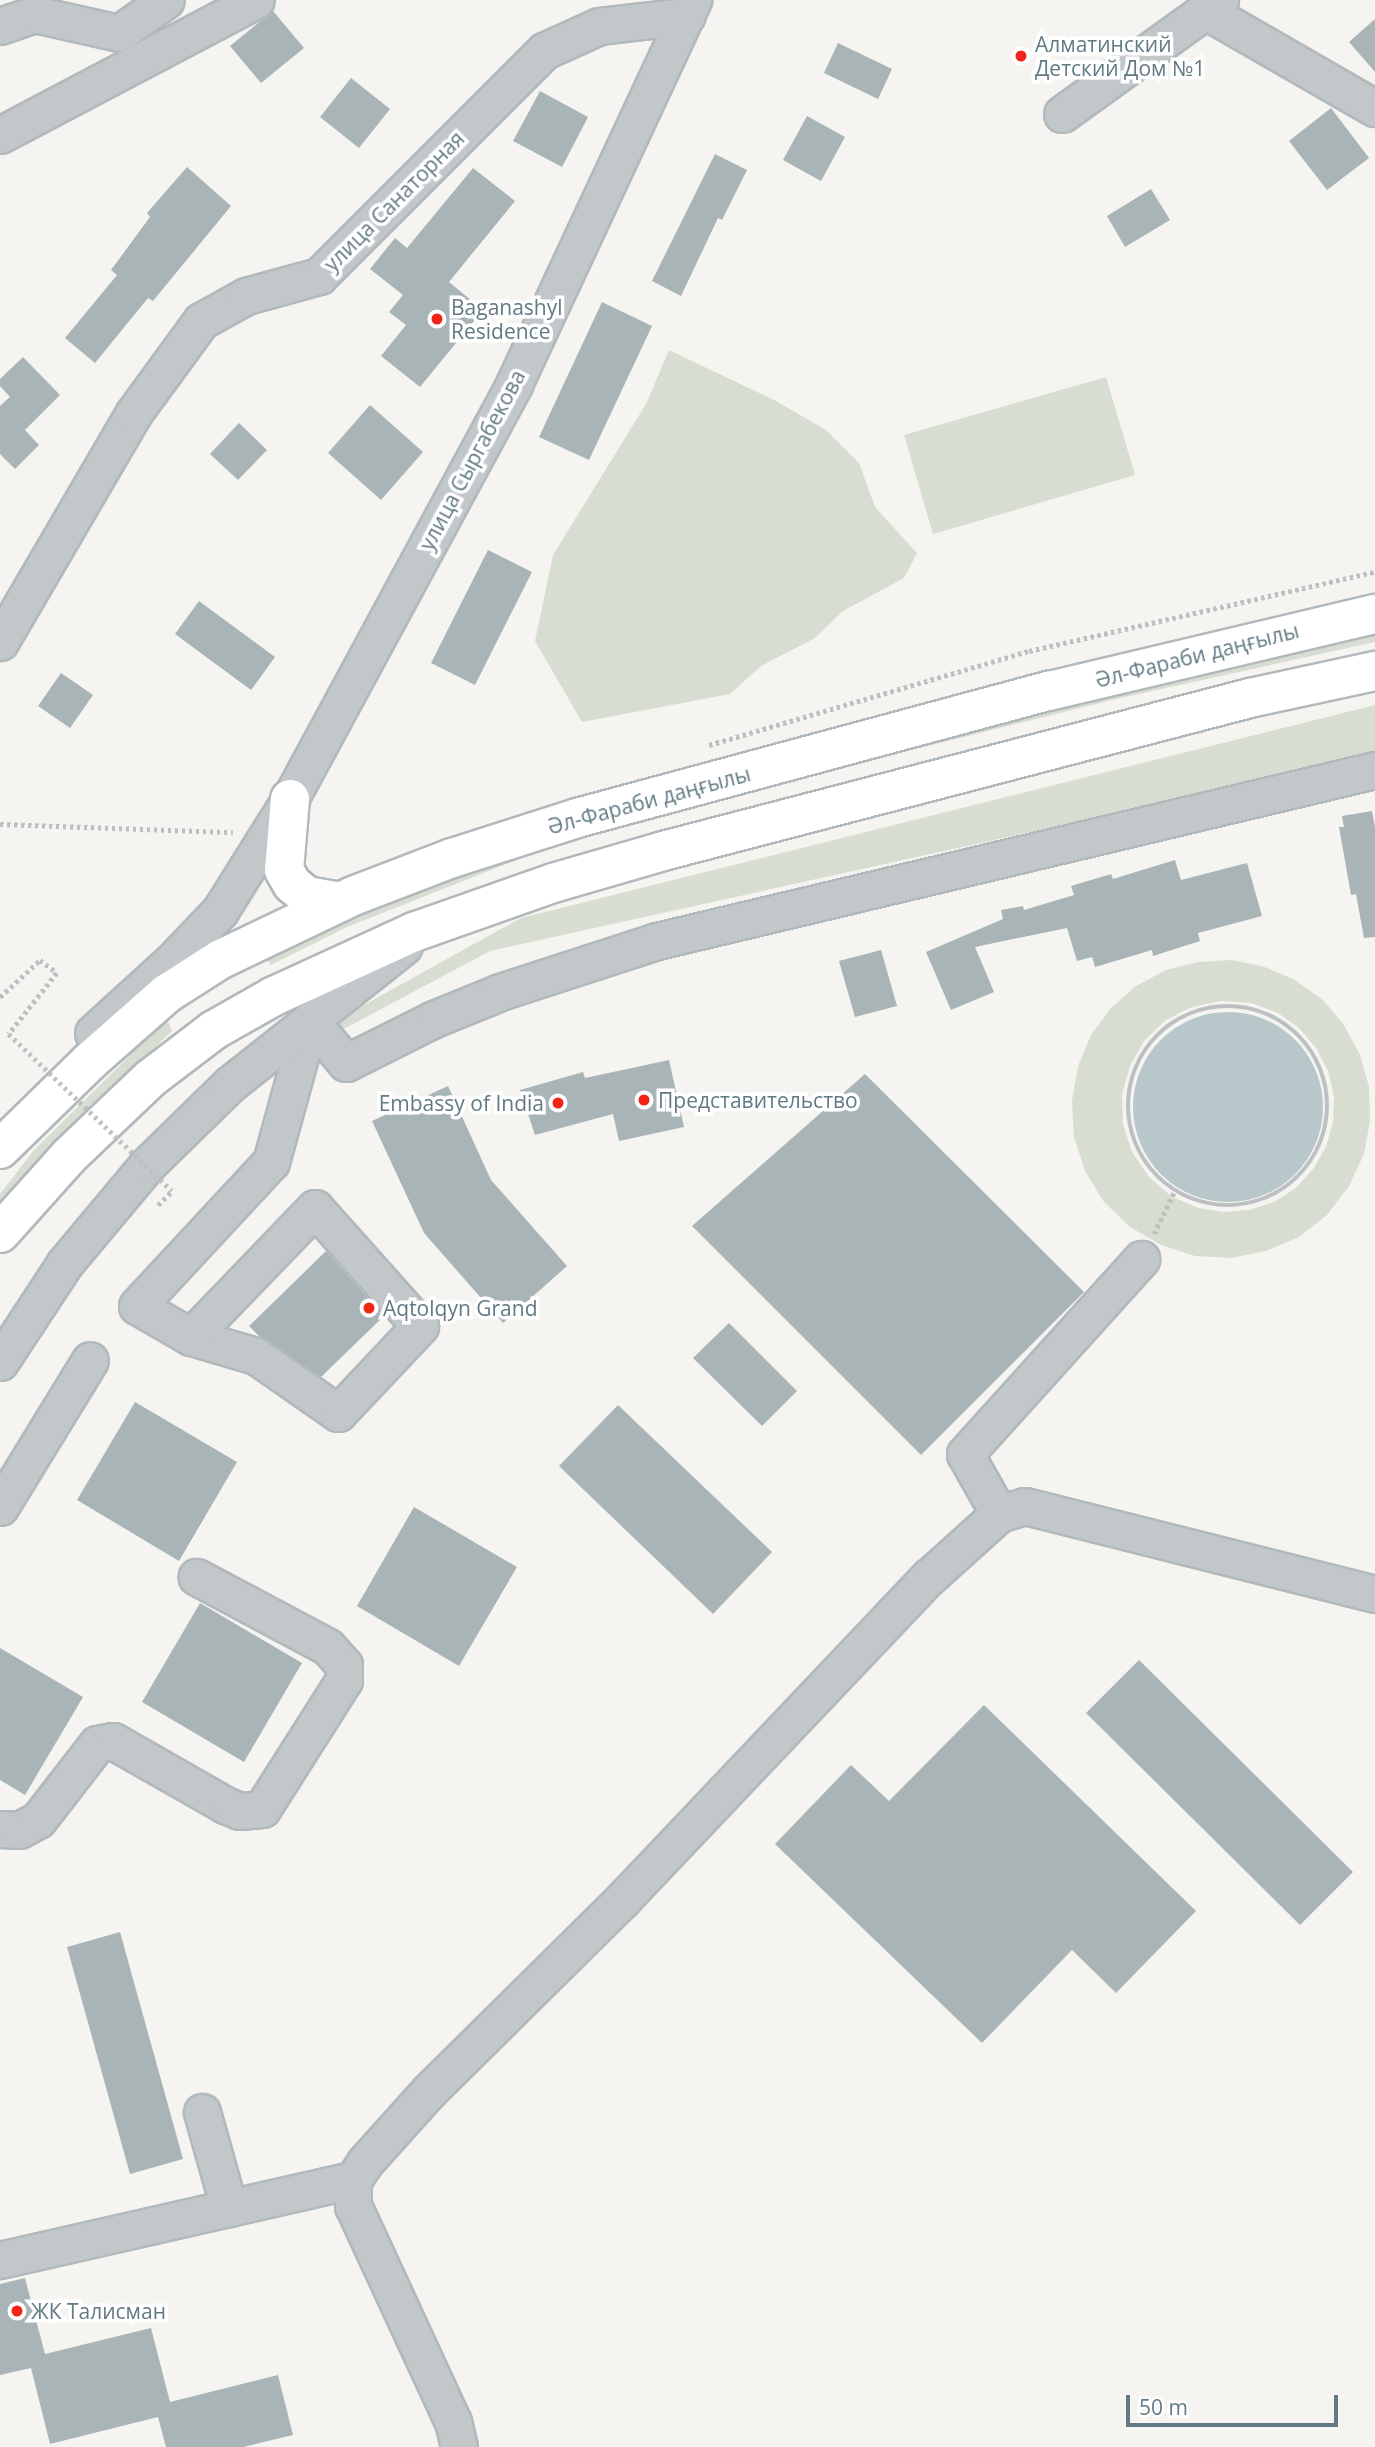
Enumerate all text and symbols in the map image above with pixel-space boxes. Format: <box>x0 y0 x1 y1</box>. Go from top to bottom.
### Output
place label: Алматинский Детский Дом №1 <box>1035 31 1205 81</box>
marker: Алматинский Детский Дом №1 <box>1013 48 1029 64</box>
street label: улица Санаторная <box>319 126 469 276</box>
place label: Baganashyl Residence <box>451 294 563 344</box>
marker: Baganashyl Residence <box>429 311 445 327</box>
street label: улица Сыргабекова <box>414 366 530 554</box>
street label: Әл-Фараби даңғылы <box>1092 617 1302 693</box>
street label: Әл-Фараби даңғылы <box>545 761 753 839</box>
place label: Представительство <box>658 1087 858 1113</box>
place label: Embassy of India <box>379 1090 544 1116</box>
marker: Представительство <box>636 1092 652 1108</box>
marker: Embassy of India <box>550 1095 566 1111</box>
place label: Aqtolqyn Grand <box>383 1295 537 1321</box>
marker: Aqtolqyn Grand <box>361 1300 377 1316</box>
place label: ЖК Талисман <box>31 2298 166 2324</box>
marker: ЖК Талисман <box>9 2303 25 2319</box>
scale bar <box>1130 2380 1342 2424</box>
text: 50 m <box>1139 2393 1188 2421</box>

